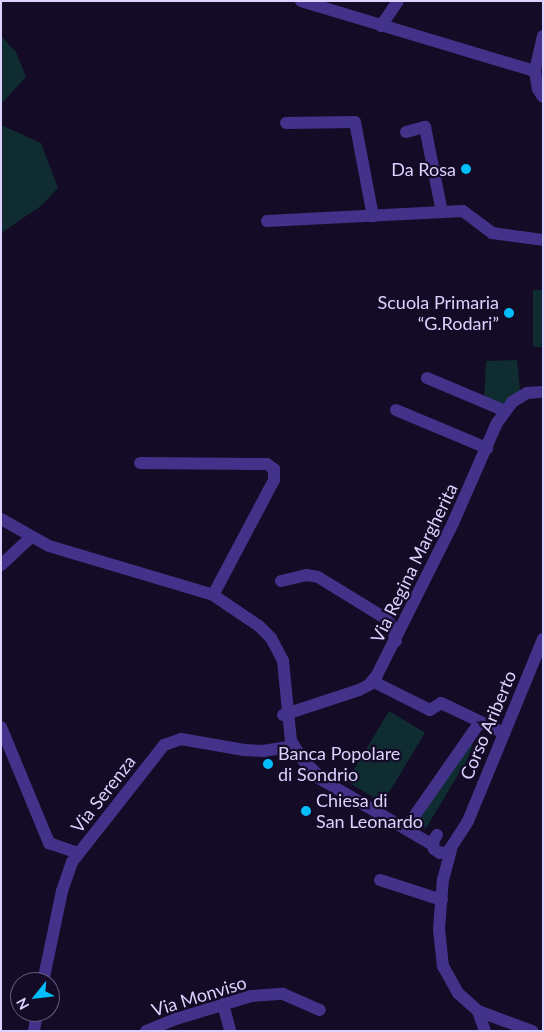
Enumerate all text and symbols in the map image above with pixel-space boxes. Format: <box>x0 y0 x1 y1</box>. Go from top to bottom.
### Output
place label: Da Rosa <box>391 158 456 180</box>
marker: Da Rosa <box>460 163 472 175</box>
place label: Scuola Primaria “G.Rodari” <box>378 292 499 334</box>
marker: Scuola Primaria “G.Rodari” <box>503 307 515 319</box>
street label: Via Regina Margherita <box>366 480 462 646</box>
street label: Corso Ariberto <box>455 667 521 783</box>
place label: Banca Popolare di Sondrio <box>278 743 400 786</box>
street label: Via Serenza <box>66 751 140 837</box>
marker: Banca Popolare di Sondrio <box>262 758 274 770</box>
place label: Chiesa di San Leonardo <box>316 790 423 832</box>
marker: Chiesa di San Leonardo <box>300 805 312 817</box>
street label: Via Monviso <box>149 971 249 1021</box>
north arrow <box>10 972 60 1022</box>
text: N <box>12 995 32 1013</box>

